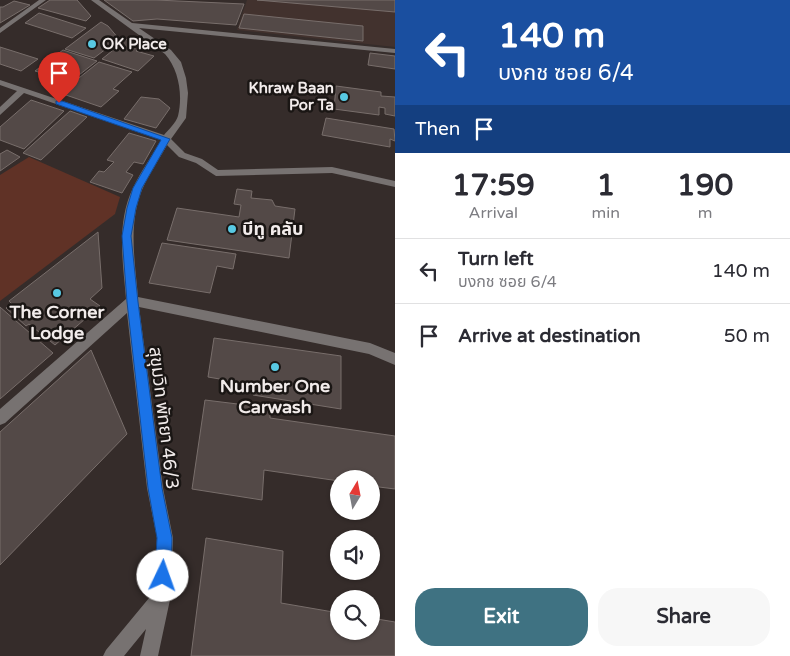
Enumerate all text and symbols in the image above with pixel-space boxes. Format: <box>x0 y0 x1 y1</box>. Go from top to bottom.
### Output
text: 140 m <box>498 15 605 57</box>
icon: left <box>415 20 480 85</box>
place label: OK Place <box>102 35 167 53</box>
marker: OK Place <box>86 38 98 50</box>
pin <box>38 52 80 103</box>
icon: arrive <box>45 59 73 87</box>
text: บงกช ซอย 6/4 <box>498 60 634 86</box>
place label: Khraw Baan Por Ta <box>249 79 334 114</box>
marker: Khraw Baan Por Ta <box>338 91 350 103</box>
icon: arrive <box>470 115 498 143</box>
text: Then <box>415 118 460 140</box>
text: 17:59 <box>452 167 535 204</box>
text: 1 <box>596 167 615 204</box>
text: 190 <box>677 167 733 204</box>
text: Arrival <box>469 203 518 223</box>
text: min <box>592 203 620 223</box>
text: m <box>698 203 712 223</box>
place label: บีทู คลับ <box>242 218 304 240</box>
marker: บีทู คลับ <box>226 223 238 235</box>
text: Turn left <box>458 248 534 270</box>
icon: left <box>415 257 443 285</box>
text: 140 m <box>712 260 770 282</box>
text: บงกช ซอย 6/4 <box>458 272 557 292</box>
marker: The Corner Lodge <box>51 287 63 299</box>
place label: The Corner Lodge <box>9 301 105 344</box>
icon: arrive <box>415 322 443 350</box>
text: Arrive at destination <box>458 325 641 347</box>
text: 50 m <box>724 325 770 347</box>
street label: สุขุมวิท พัทยา 46/3 <box>144 345 184 491</box>
marker: Number One Carwash <box>269 361 281 373</box>
place label: Number One Carwash <box>220 375 330 418</box>
north arrow <box>330 470 380 520</box>
map controls <box>330 470 380 640</box>
button: sound <box>330 530 380 580</box>
position arrow <box>136 549 188 601</box>
button: Exit <box>415 588 588 646</box>
button: Share <box>598 588 770 646</box>
button: search <box>330 590 380 640</box>

